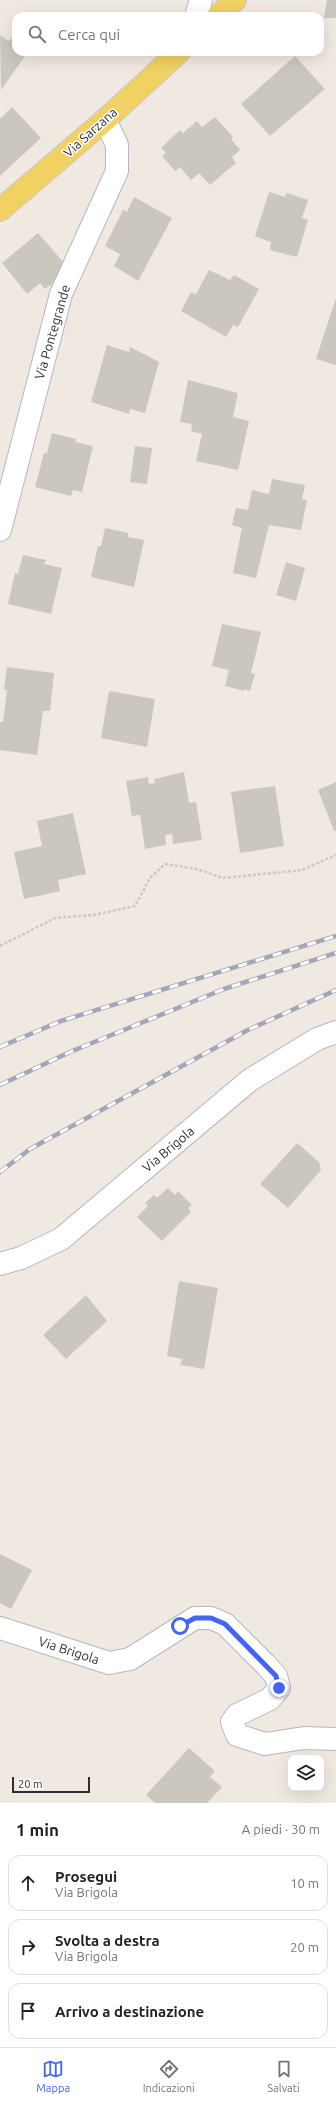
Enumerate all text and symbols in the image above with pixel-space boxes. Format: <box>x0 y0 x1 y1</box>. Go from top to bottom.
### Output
search box <box>12 12 324 56</box>
icon: search <box>26 23 48 45</box>
text: Cerca qui <box>58 26 120 43</box>
street label: Via Sarzana <box>61 104 119 160</box>
street label: Via Pontegrande <box>32 283 72 381</box>
street label: Via Brigola <box>139 1123 197 1175</box>
route start <box>171 1617 189 1635</box>
street label: Via Brigola <box>37 1634 101 1666</box>
route end <box>270 1679 288 1697</box>
map controls <box>288 1755 324 1791</box>
button: layers <box>288 1755 324 1791</box>
scale bar <box>12 1775 90 1794</box>
text: 20 m <box>18 1778 42 1790</box>
text: 1 min <box>16 1820 59 1839</box>
text: A piedi · 30 m <box>242 1822 320 1836</box>
text: Prosegui <box>55 1868 117 1885</box>
icon: ahead <box>17 1872 39 1894</box>
text: 10 m <box>290 1876 319 1890</box>
text: Via Brigola <box>55 1885 118 1899</box>
text: Svolta a destra <box>55 1932 160 1949</box>
icon: right <box>17 1936 39 1958</box>
text: 20 m <box>290 1940 319 1954</box>
text: Via Brigola <box>55 1949 118 1963</box>
icon: arrive <box>17 2000 39 2022</box>
text: Arrivo a destinazione <box>55 2003 204 2020</box>
tab: Mappa <box>36 2058 70 2094</box>
tab: Indicazioni <box>143 2058 195 2094</box>
tab: Salvati <box>267 2058 300 2094</box>

